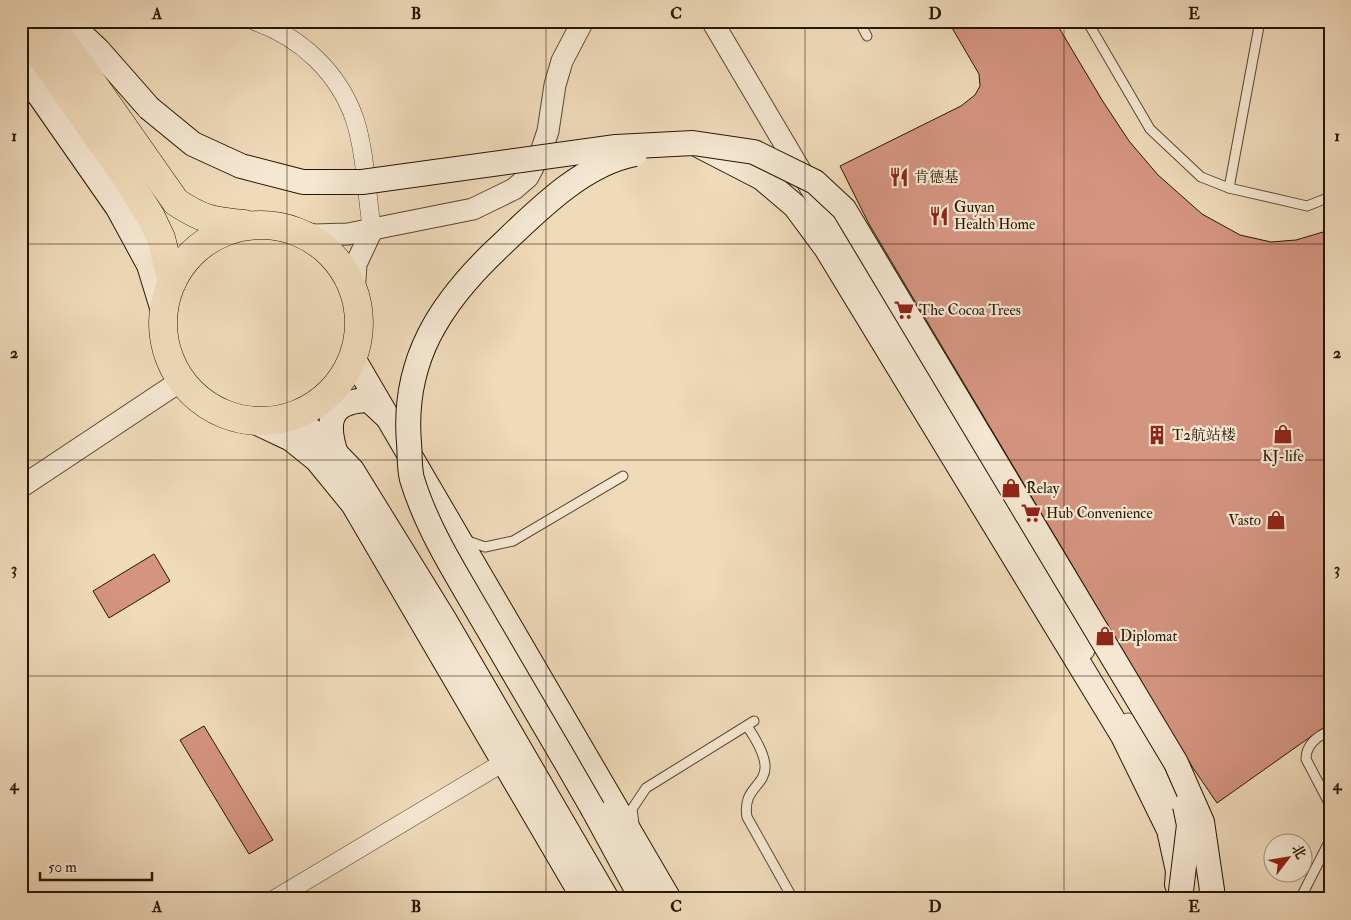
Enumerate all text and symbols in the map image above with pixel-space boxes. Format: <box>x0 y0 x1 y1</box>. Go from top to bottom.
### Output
text: A <box>151 4 163 24</box>
text: B <box>411 4 421 24</box>
text: C <box>670 4 682 24</box>
text: D <box>928 4 942 24</box>
text: E <box>1188 4 1200 24</box>
text: 1 <box>11 126 17 146</box>
text: 1 <box>1334 126 1340 146</box>
restaurant icon: 肯德基 <box>888 166 910 188</box>
place label: 肯德基 <box>914 168 959 187</box>
place label: Guyan Health Home <box>954 198 1035 234</box>
restaurant icon: Guyan Health Home <box>928 205 950 227</box>
supermarket icon: The Cocoa Trees <box>893 299 915 321</box>
place label: The Cocoa Trees <box>919 301 1021 320</box>
text: 2 <box>10 343 18 363</box>
text: 2 <box>1333 343 1341 363</box>
shop icon: KJ-life <box>1272 423 1294 445</box>
building icon: T2航站楼 <box>1146 424 1168 446</box>
place label: T2航站楼 <box>1172 426 1236 445</box>
place label: KJ-life <box>1262 447 1304 467</box>
shop icon: Relay <box>1000 477 1022 499</box>
place label: Relay <box>1026 479 1060 498</box>
supermarket icon: Hub Convenience <box>1020 502 1042 524</box>
place label: Hub Convenience <box>1046 504 1153 523</box>
shop icon: Vasto <box>1265 509 1287 531</box>
place label: Vasto <box>1228 511 1261 530</box>
text: 3 <box>11 559 17 579</box>
text: 3 <box>1334 559 1340 579</box>
shop icon: Diplomat <box>1094 625 1116 647</box>
place label: Diplomat <box>1120 627 1177 647</box>
text: 4 <box>9 775 20 795</box>
text: 4 <box>1332 775 1343 795</box>
north arrow <box>1264 832 1314 882</box>
text: 北 <box>1288 841 1310 862</box>
scale bar <box>40 850 152 882</box>
text: 50 m <box>48 858 77 877</box>
text: A <box>151 897 163 917</box>
text: B <box>411 897 421 917</box>
text: C <box>670 897 682 917</box>
text: D <box>928 897 942 917</box>
text: E <box>1188 897 1200 917</box>

